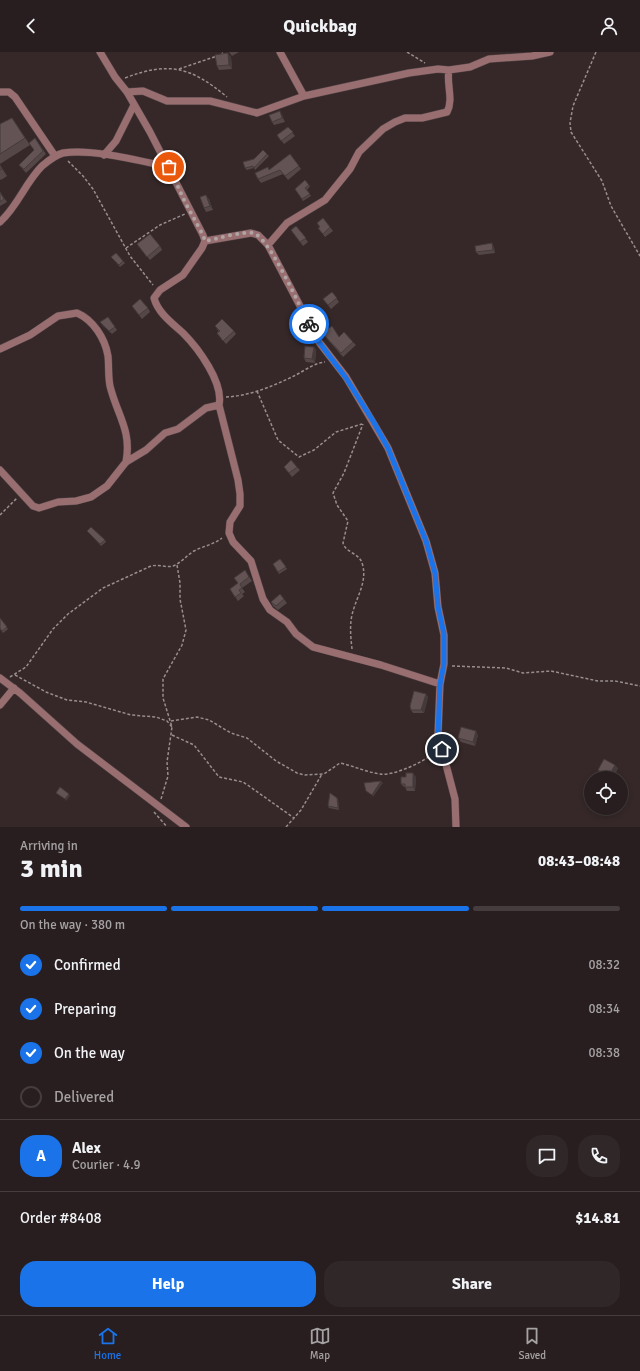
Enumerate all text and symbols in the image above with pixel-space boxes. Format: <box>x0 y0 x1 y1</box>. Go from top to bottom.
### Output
icon: back <box>20 15 42 37</box>
text: Quickbag <box>283 15 357 37</box>
icon: person <box>598 15 620 37</box>
pin <box>152 150 186 184</box>
icon: bag <box>158 156 180 178</box>
courier <box>289 304 329 344</box>
icon: bike <box>298 313 320 335</box>
pin <box>425 732 459 766</box>
icon: home <box>431 738 453 760</box>
map controls <box>584 771 628 815</box>
button: locate <box>584 771 628 815</box>
text: Arriving in <box>20 838 78 854</box>
text: 08:43–08:48 <box>538 852 620 870</box>
text: 3 min <box>20 853 83 885</box>
text: On the way · 380 m <box>20 917 125 933</box>
icon: check <box>20 954 42 976</box>
text: Confirmed <box>54 956 121 974</box>
text: 08:32 <box>588 957 620 973</box>
icon: check <box>20 998 42 1020</box>
text: Preparing <box>54 1000 117 1018</box>
text: 08:34 <box>588 1001 620 1017</box>
icon: check <box>20 1042 42 1064</box>
text: On the way <box>54 1044 125 1062</box>
text: 08:38 <box>588 1045 620 1061</box>
text: Delivered <box>54 1088 114 1106</box>
button: chat <box>526 1135 568 1177</box>
button: phone <box>578 1135 620 1177</box>
text: Alex <box>72 1139 101 1157</box>
text: A <box>36 1147 46 1165</box>
text: Courier · 4.9 <box>72 1157 141 1173</box>
text: Order #8408 <box>20 1209 102 1227</box>
text: $14.81 <box>575 1209 620 1227</box>
button: Help <box>20 1261 316 1307</box>
button: Share <box>324 1261 620 1307</box>
tab: Home <box>94 1325 121 1362</box>
tab: Map <box>309 1325 331 1362</box>
tab: Saved <box>518 1325 546 1362</box>

